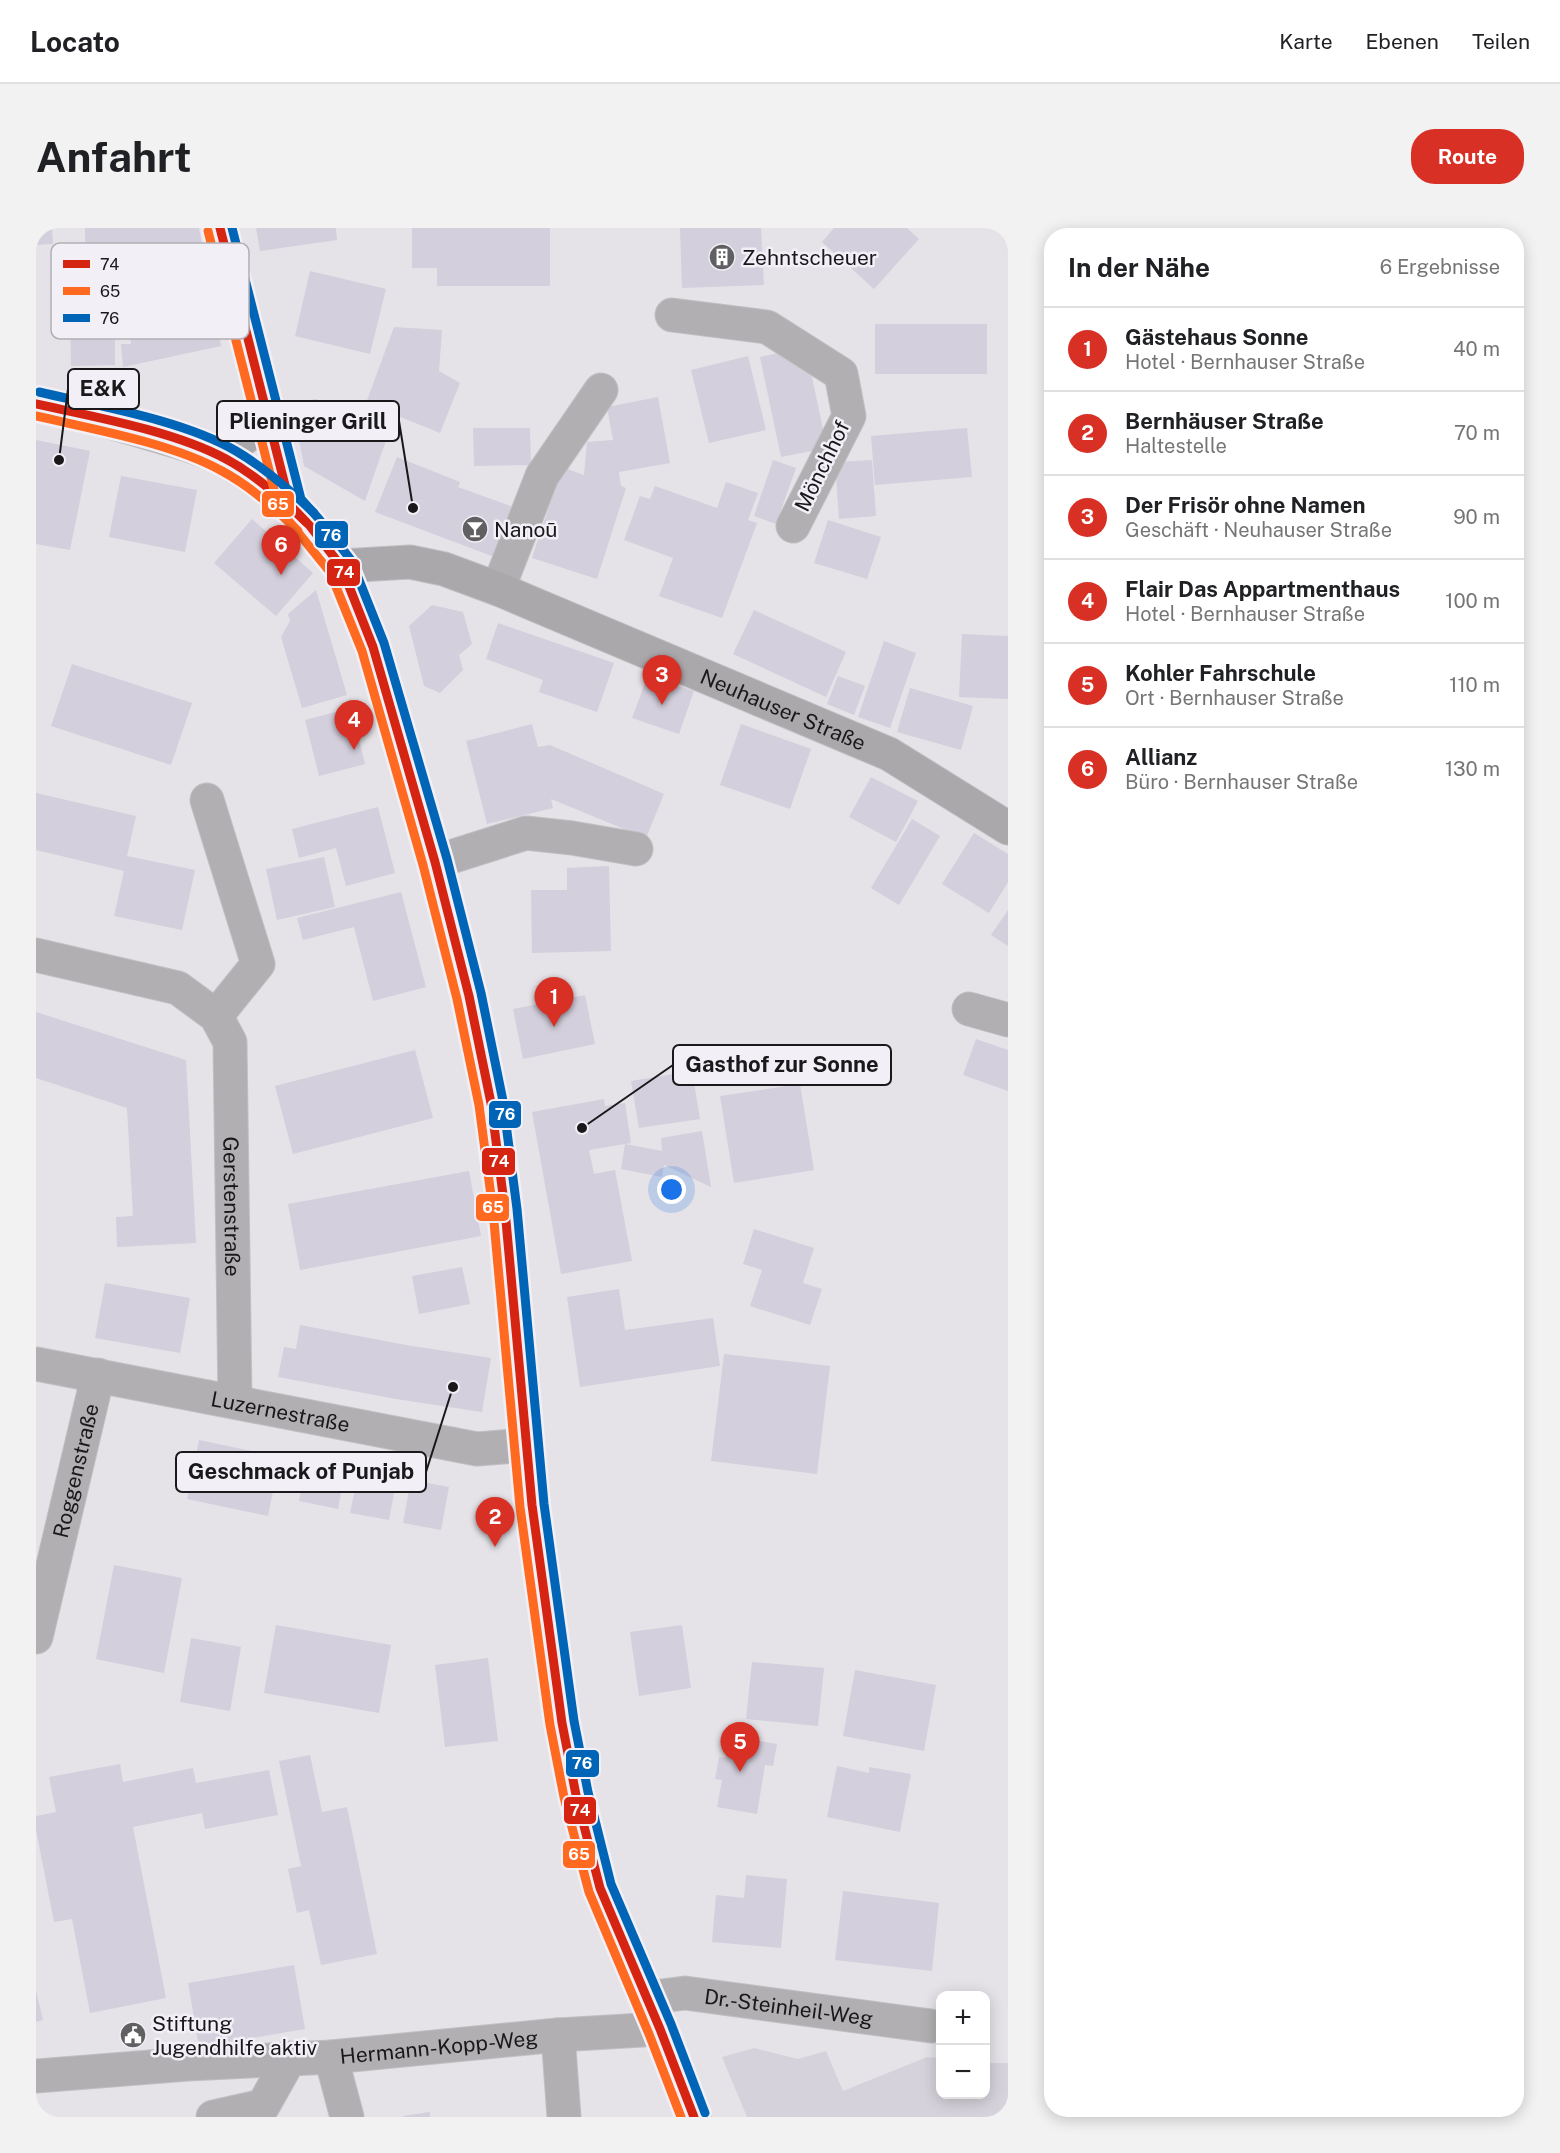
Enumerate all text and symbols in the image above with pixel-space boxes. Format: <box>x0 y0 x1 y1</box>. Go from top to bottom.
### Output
text: Locato <box>30 25 120 58</box>
text: Karte <box>1279 29 1333 54</box>
text: Ebenen <box>1366 29 1439 54</box>
text: Teilen <box>1472 29 1530 54</box>
button: Route <box>1411 129 1524 184</box>
text: Anfahrt <box>36 132 192 181</box>
building icon: Zehntscheuer <box>707 242 737 272</box>
legend <box>51 243 249 339</box>
place label: Zehntscheuer <box>742 245 877 270</box>
text: In der Nähe <box>1068 252 1210 283</box>
text: 74 <box>100 255 119 274</box>
text: 6 Ergebnisse <box>1380 255 1500 279</box>
text: 65 <box>100 282 120 301</box>
text: 76 <box>100 309 119 328</box>
text: Gästehaus Sonne <box>1125 324 1309 350</box>
text: 1 <box>1083 337 1092 361</box>
text: 40 m <box>1453 337 1500 361</box>
text: Hotel · Bernhauser Straße <box>1125 350 1365 374</box>
callout: E&K <box>68 369 139 409</box>
text: E&K <box>80 375 127 401</box>
callout: Plieninger Grill <box>217 401 399 441</box>
text: Plieninger Grill <box>229 408 387 434</box>
text: Bernhäuser Straße <box>1125 408 1324 434</box>
street label: Mönchhof <box>789 417 855 515</box>
text: 2 <box>1081 421 1094 445</box>
text: 70 m <box>1454 421 1500 445</box>
text: Haltestelle <box>1125 434 1227 458</box>
line badge: 65 <box>261 490 295 518</box>
text: Der Frisör ohne Namen <box>1125 492 1366 518</box>
text: 65 <box>267 495 289 514</box>
text: 3 <box>1081 505 1094 529</box>
text: 90 m <box>1453 505 1500 529</box>
bar icon: Nanoū <box>460 514 490 544</box>
place label: Nanoū <box>494 517 558 542</box>
text: Geschäft · Neuhauser Straße <box>1125 518 1392 542</box>
line badge: 76 <box>314 520 349 549</box>
pin: 6 <box>262 526 300 575</box>
text: 76 <box>321 526 341 545</box>
line badge: 74 <box>326 558 361 587</box>
text: 74 <box>334 563 355 582</box>
text: Flair Das Appartmenthaus <box>1125 576 1400 602</box>
text: 4 <box>1081 589 1094 613</box>
text: 100 m <box>1445 589 1500 613</box>
text: Hotel · Bernhauser Straße <box>1125 602 1365 626</box>
pin: 3 <box>642 656 682 705</box>
text: Kohler Fahrschule <box>1125 660 1316 686</box>
street label: Neuhauser Straße <box>697 663 870 755</box>
text: 5 <box>1081 673 1094 697</box>
text: 110 m <box>1449 673 1500 697</box>
text: Ort · Bernhauser Straße <box>1125 686 1344 710</box>
pin: 4 <box>334 700 374 750</box>
text: Allianz <box>1125 744 1197 770</box>
text: 6 <box>1081 757 1094 781</box>
text: 130 m <box>1445 757 1500 781</box>
text: Büro · Bernhauser Straße <box>1125 770 1358 794</box>
pin: 1 <box>534 978 574 1027</box>
callout: Gasthof zur Sonne <box>673 1045 891 1085</box>
text: Gasthof zur Sonne <box>685 1051 879 1077</box>
line badge: 76 <box>488 1100 522 1129</box>
text: 76 <box>495 1105 515 1124</box>
street label: Gerstenstraße <box>219 1136 246 1277</box>
line badge: 74 <box>481 1147 516 1176</box>
text: 74 <box>489 1152 510 1171</box>
your location <box>657 1175 686 1204</box>
line badge: 65 <box>475 1193 510 1222</box>
text: 65 <box>482 1198 504 1217</box>
street label: Luzernestraße <box>209 1386 352 1437</box>
street label: Roggenstraße <box>47 1401 103 1540</box>
callout: Geschmack of Punjab <box>176 1452 426 1492</box>
text: Geschmack of Punjab <box>188 1458 414 1484</box>
pin: 2 <box>476 1498 514 1547</box>
pin: 5 <box>720 1722 760 1772</box>
line badge: 76 <box>565 1749 600 1778</box>
text: 76 <box>572 1754 592 1773</box>
line badge: 74 <box>563 1796 597 1825</box>
text: 74 <box>570 1801 591 1820</box>
line badge: 65 <box>562 1840 596 1869</box>
text: 65 <box>568 1845 590 1864</box>
street label: Dr.-Steinheil-Weg <box>703 1983 875 2031</box>
map controls <box>936 1991 990 2099</box>
button: + <box>936 1991 990 2045</box>
place label: Stiftung Jugendhilfe aktiv <box>152 2011 318 2060</box>
public building icon: Stiftung Jugendhilfe aktiv <box>118 2020 148 2050</box>
street label: Hermann-Kopp-Weg <box>339 2025 539 2069</box>
button: − <box>936 2045 990 2099</box>

